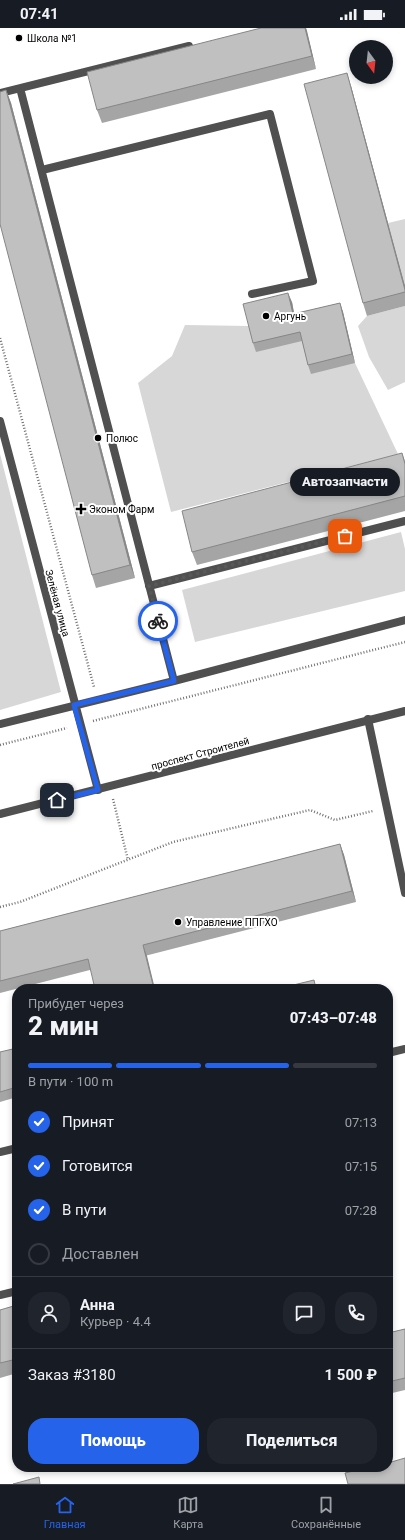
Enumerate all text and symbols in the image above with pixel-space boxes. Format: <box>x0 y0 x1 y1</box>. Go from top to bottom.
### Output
text: 07:41 <box>20 5 59 23</box>
marker: Школа №1 <box>14 33 24 43</box>
place label: Школа №1 <box>27 33 77 44</box>
north arrow <box>349 40 393 84</box>
map controls <box>349 40 393 84</box>
marker: Аргунь <box>261 311 271 321</box>
place label: Аргунь <box>274 311 306 322</box>
marker: Полюс <box>93 433 103 443</box>
place label: Полюс <box>106 433 138 444</box>
callout: Автозапчасти <box>290 468 400 496</box>
text: Автозапчасти <box>302 474 388 489</box>
place label: Эконом Фарм <box>89 503 154 515</box>
marker: Эконом Фарм <box>76 504 86 514</box>
pin <box>328 519 362 553</box>
icon: bag <box>334 525 356 547</box>
street label: Зелёная улица <box>43 568 72 638</box>
courier <box>138 601 178 641</box>
icon: bike <box>147 610 169 632</box>
street label: проспект Строителей <box>150 735 251 772</box>
pin <box>40 783 74 817</box>
icon: home <box>46 789 68 811</box>
marker: Управление ППГХО <box>173 917 183 927</box>
place label: Управление ППГХО <box>186 917 278 928</box>
text: Прибудет через <box>28 996 124 1011</box>
text: 07:43–07:48 <box>290 1009 377 1027</box>
text: 2 мин <box>28 1011 99 1041</box>
text: В пути · 100 m <box>28 1074 113 1089</box>
icon: check <box>28 1111 50 1133</box>
text: Принят <box>62 1113 114 1131</box>
text: 07:13 <box>345 1115 377 1130</box>
icon: check <box>28 1155 50 1177</box>
text: Готовится <box>62 1157 133 1175</box>
text: 07:15 <box>345 1159 377 1174</box>
icon: check <box>28 1199 50 1221</box>
text: В пути <box>62 1201 107 1219</box>
text: 07:28 <box>345 1203 377 1218</box>
text: Доставлен <box>62 1245 139 1263</box>
button: person <box>28 1292 70 1334</box>
button: chat <box>283 1292 325 1334</box>
button: phone <box>335 1292 377 1334</box>
text: Анна <box>80 1296 115 1314</box>
text: Курьер · 4.4 <box>80 1314 151 1329</box>
text: Заказ #3180 <box>28 1366 116 1384</box>
text: 1 500 ₽ <box>325 1366 377 1384</box>
button: Помощь <box>28 1418 199 1464</box>
button: Поделиться <box>207 1418 377 1464</box>
tab: Главная <box>44 1494 86 1531</box>
tab: Карта <box>173 1494 203 1531</box>
tab: Сохранённые <box>291 1494 361 1531</box>

